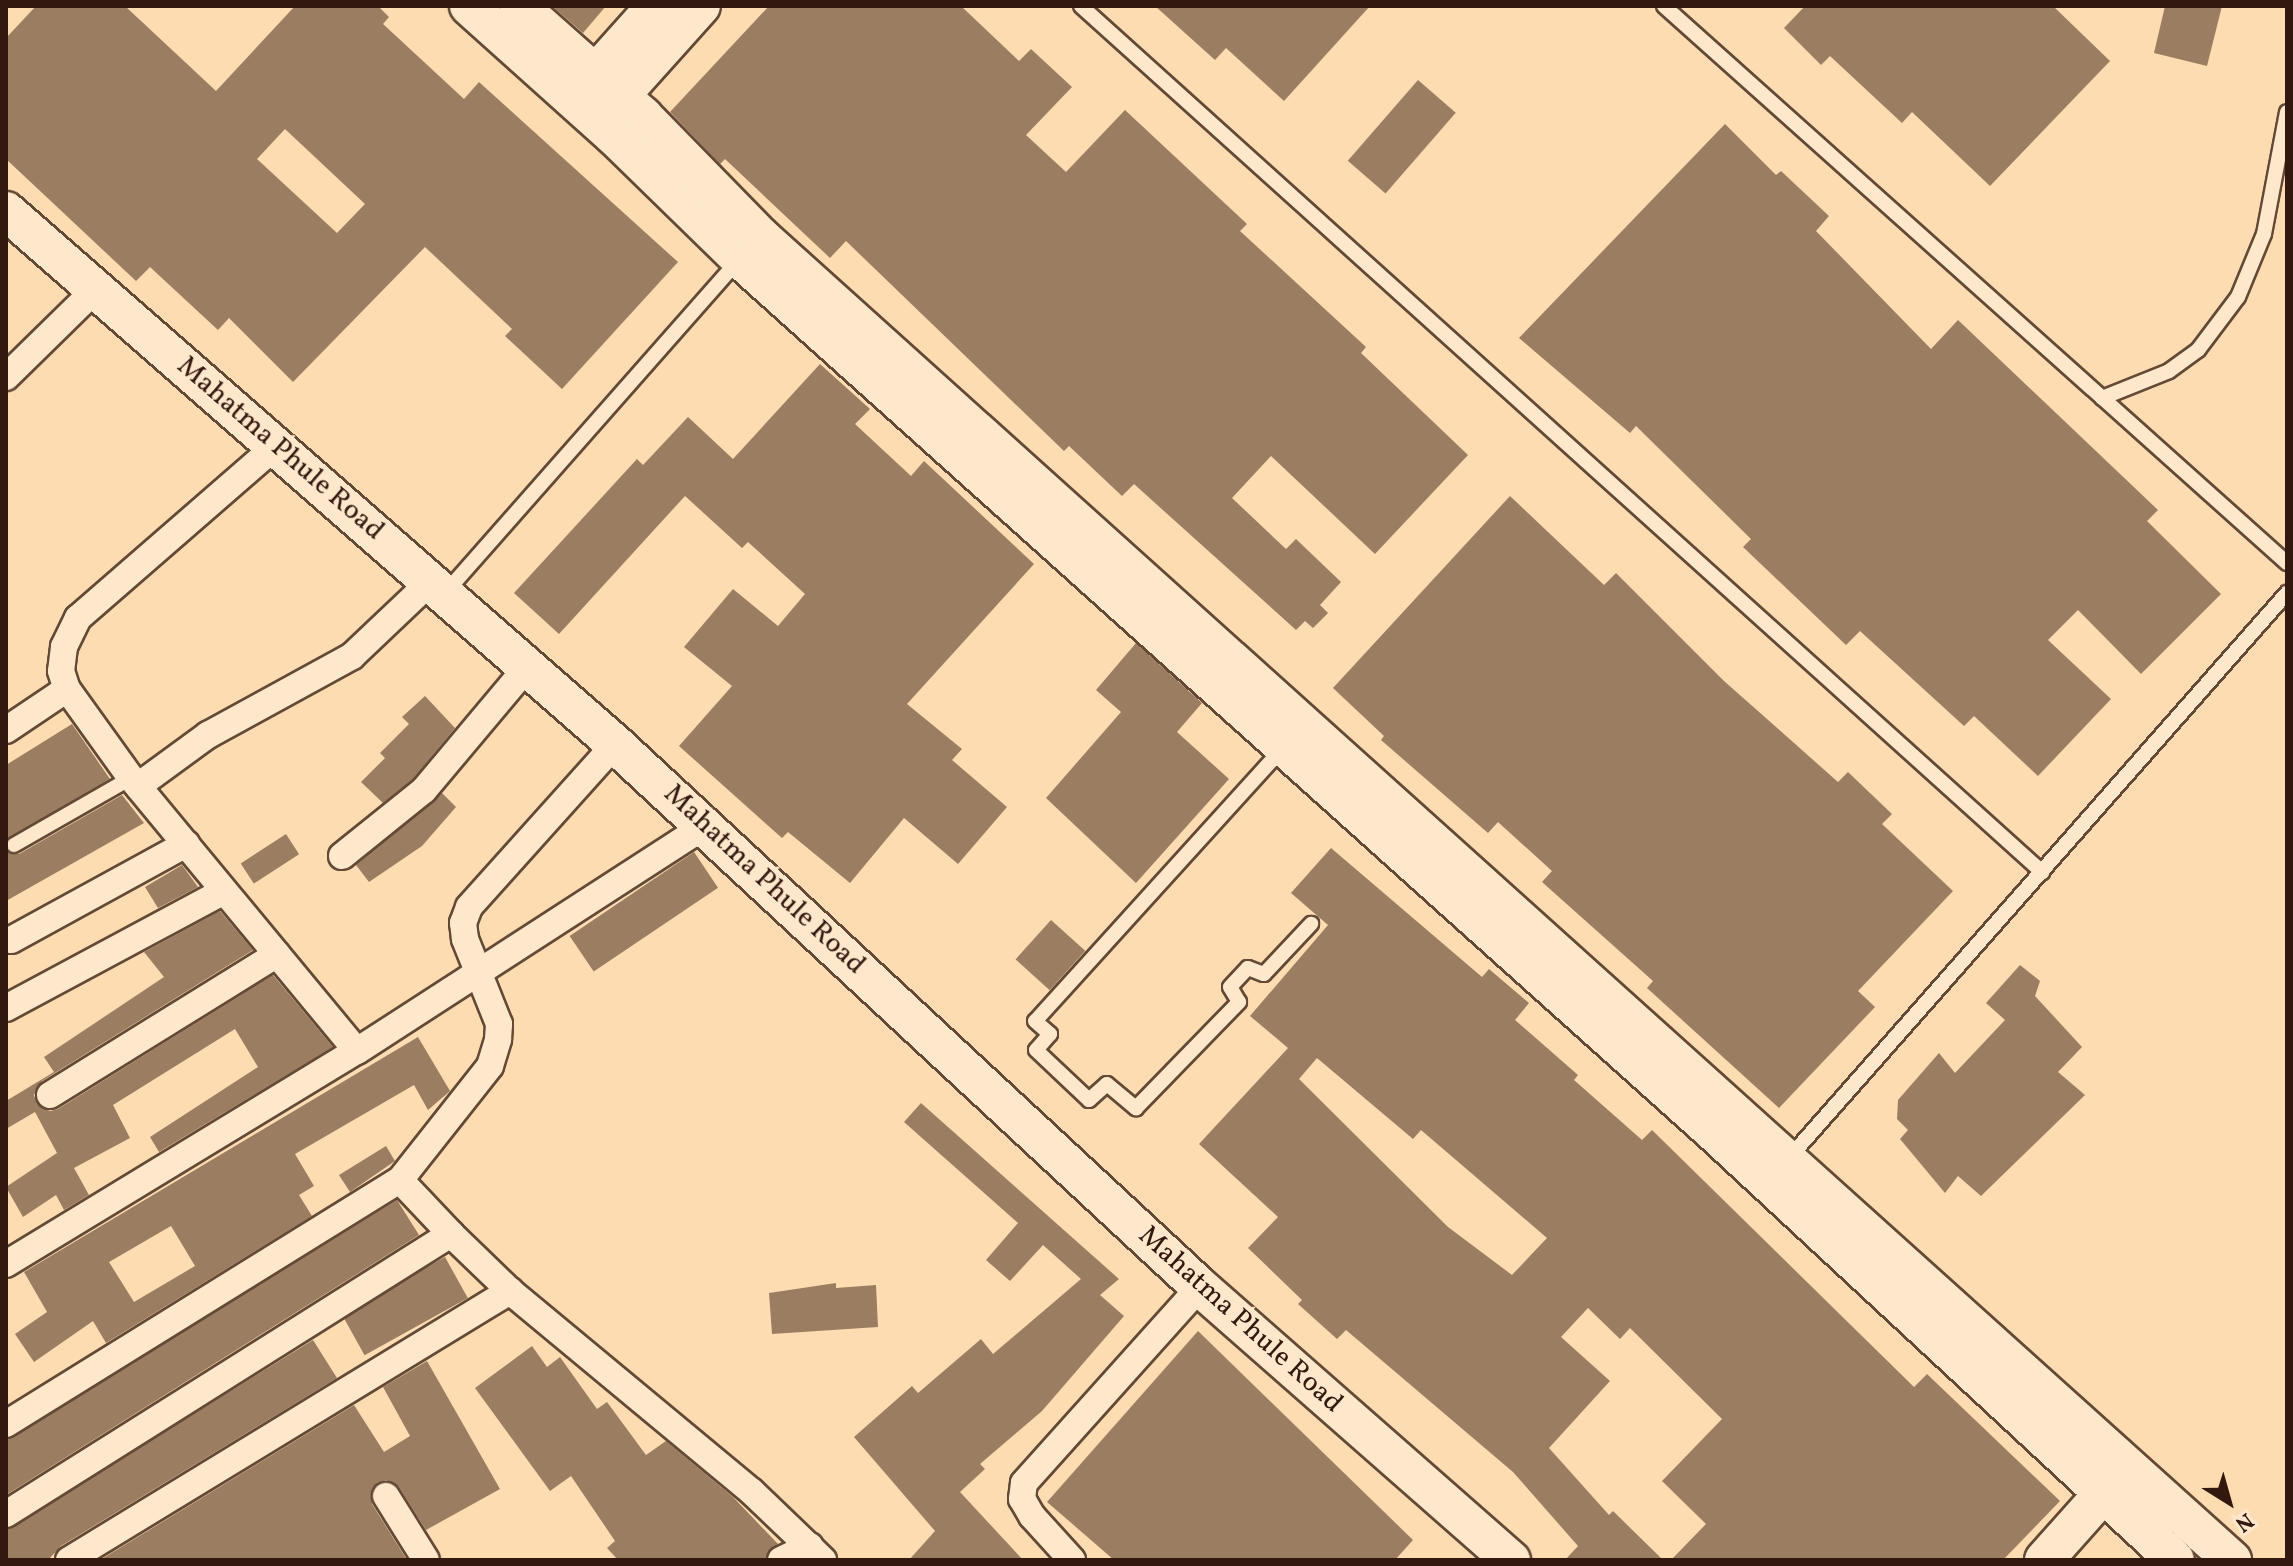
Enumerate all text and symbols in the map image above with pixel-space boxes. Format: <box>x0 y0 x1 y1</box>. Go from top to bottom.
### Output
street label: Mahatma Phule Road <box>170 350 390 548</box>
street label: Mahatma Phule Road <box>656 778 872 982</box>
street label: Mahatma Phule Road <box>1131 1219 1349 1421</box>
north arrow <box>2189 1462 2269 1542</box>
text: N <box>2228 1504 2259 1539</box>

